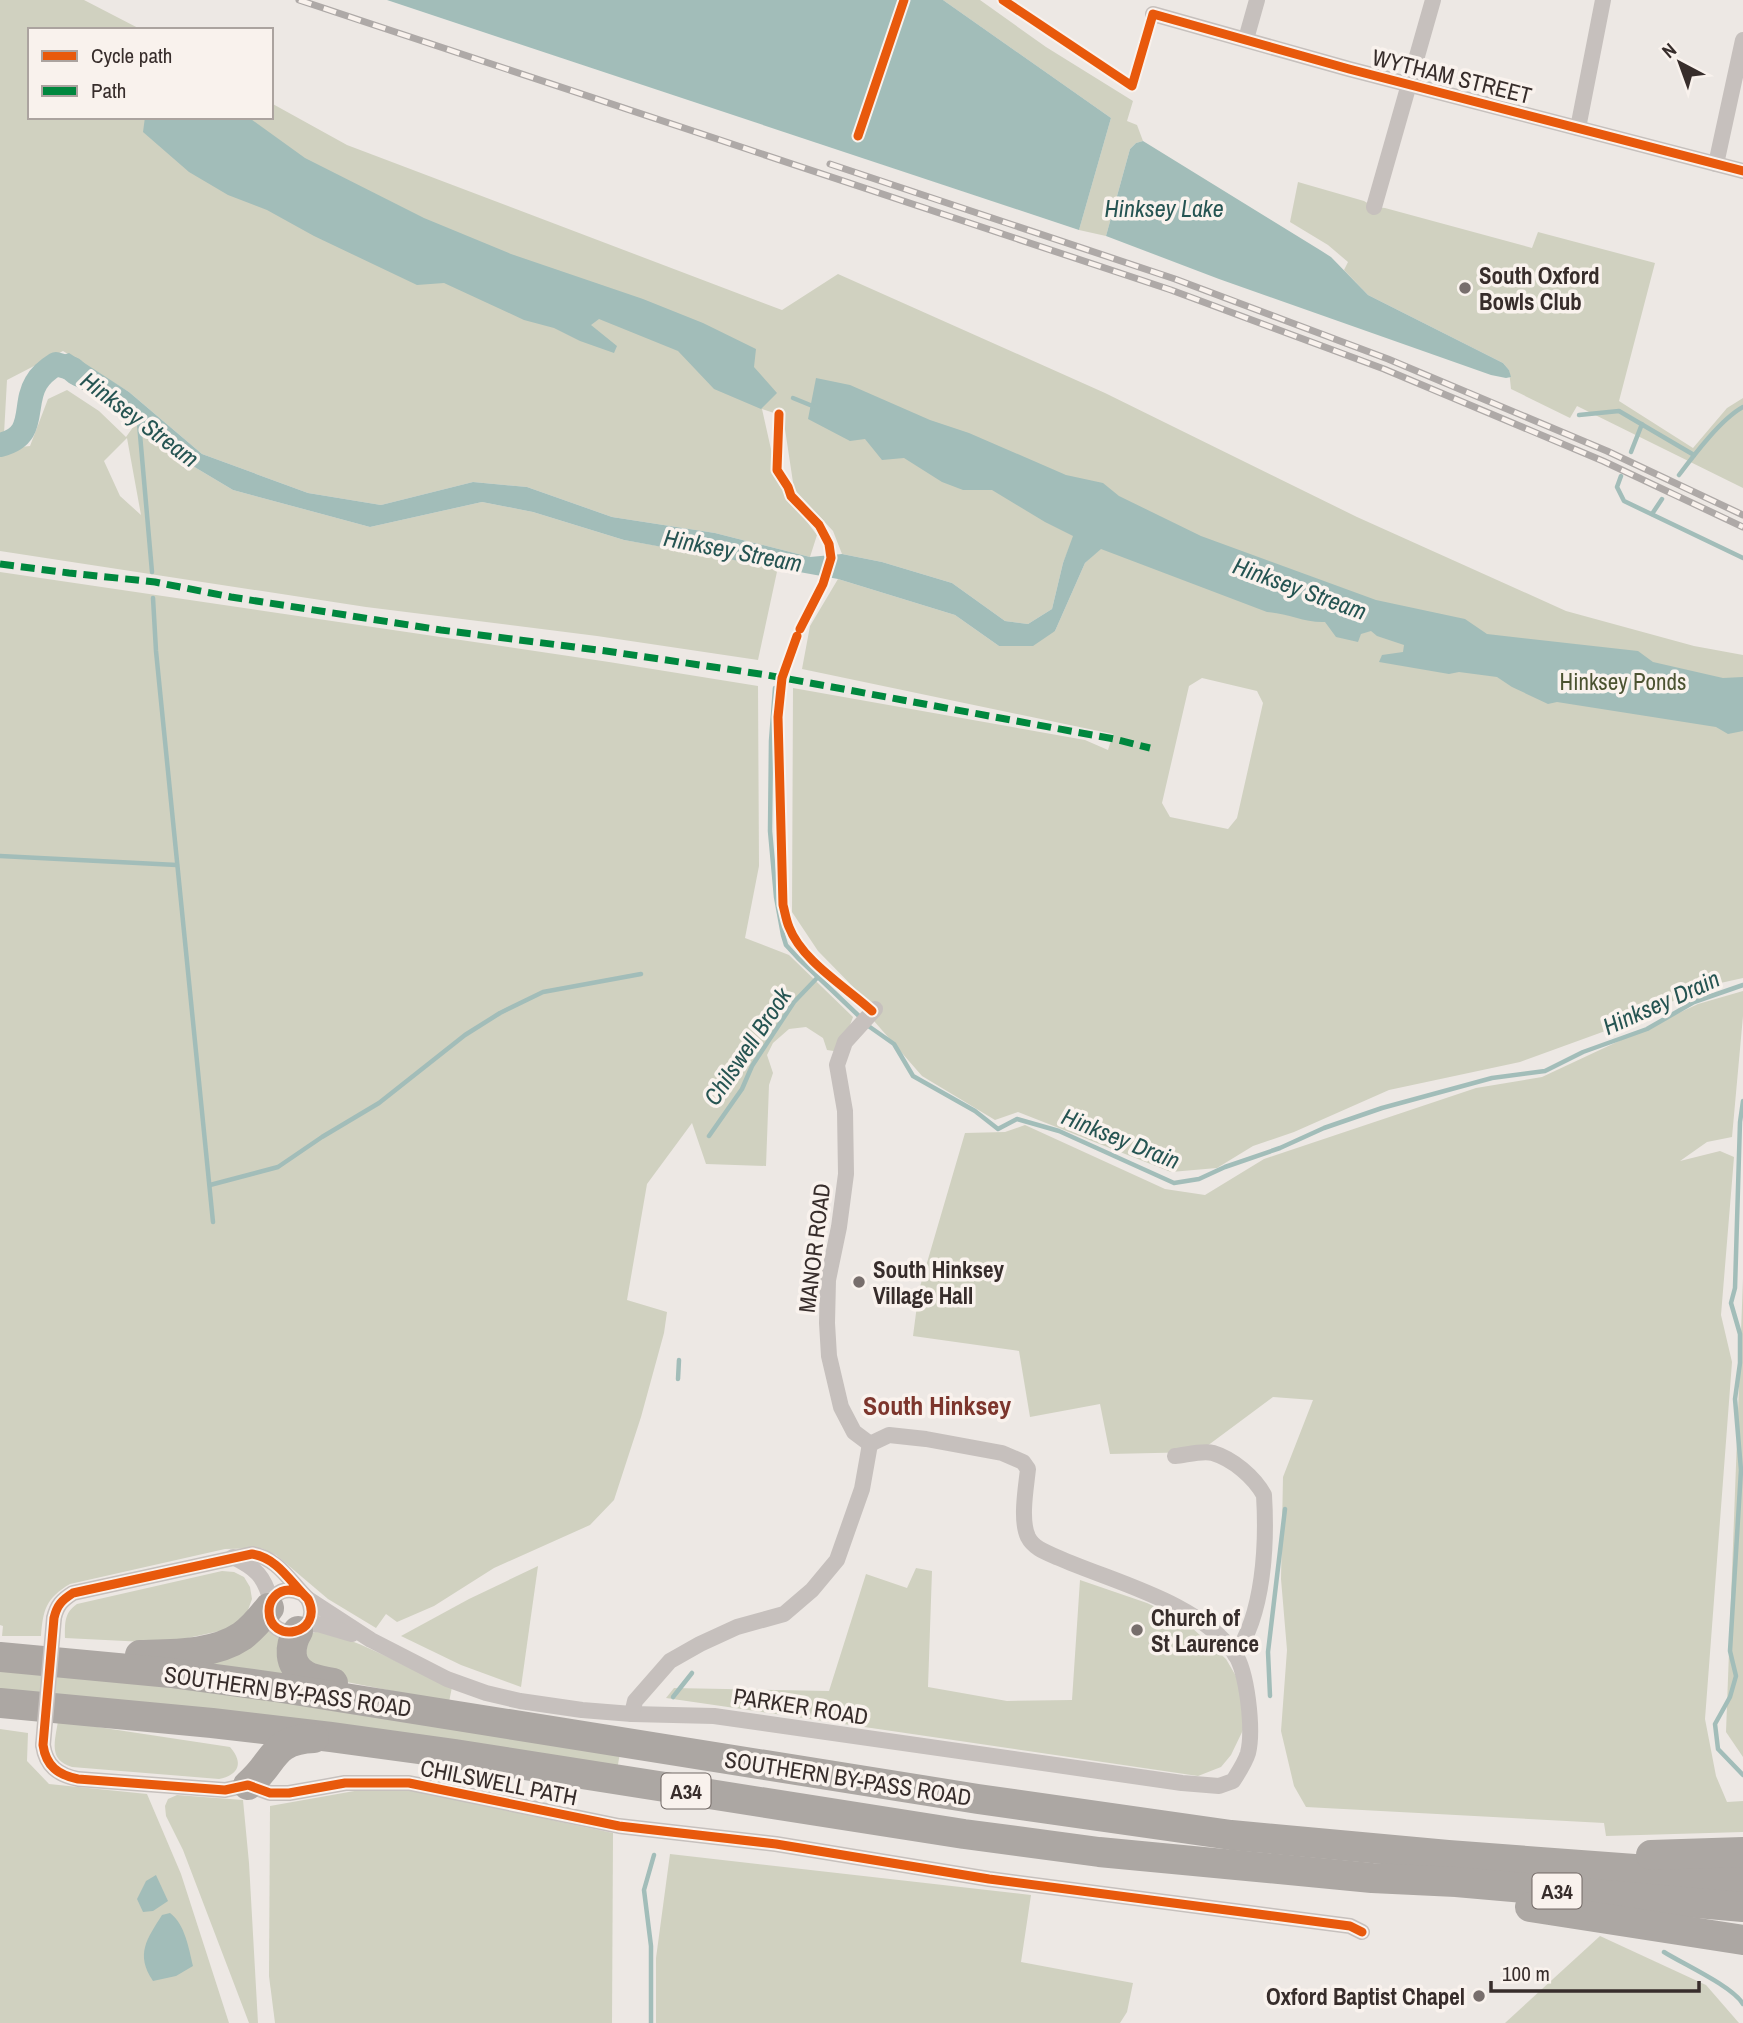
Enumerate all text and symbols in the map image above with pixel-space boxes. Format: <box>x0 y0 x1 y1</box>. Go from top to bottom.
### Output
legend <box>28 28 273 119</box>
north arrow <box>1645 28 1715 98</box>
text: N <box>1656 37 1682 64</box>
text: Cycle path <box>91 41 172 70</box>
street label: WYTHAM STREET <box>1369 41 1536 111</box>
text: Path <box>91 76 126 105</box>
water label: Hinksey Lake <box>1104 192 1224 224</box>
place label: South Oxford Bowls Club <box>1479 260 1600 317</box>
marker: South Oxford Bowls Club <box>1457 280 1473 296</box>
water label: Hinksey Stream <box>74 364 206 474</box>
water label: Hinksey Stream <box>661 521 805 579</box>
water label: Hinksey Stream <box>1229 549 1371 627</box>
park label: Hinksey Ponds <box>1560 666 1686 697</box>
water label: Hinksey Drain <box>1598 962 1724 1042</box>
water label: Chilswell Brook <box>696 980 799 1111</box>
water label: Hinksey Drain <box>1057 1100 1185 1176</box>
street label: MANOR ROAD <box>791 1182 837 1314</box>
place label: South Hinksey Village Hall <box>873 1254 1005 1311</box>
marker: South Hinksey Village Hall <box>851 1274 867 1290</box>
district label: South Hinksey <box>863 1388 1011 1423</box>
place label: Church of St Laurence <box>1151 1602 1259 1659</box>
marker: Church of St Laurence <box>1129 1622 1145 1638</box>
street label: SOUTHERN BY-PASS ROAD <box>162 1658 414 1724</box>
street label: PARKER ROAD <box>731 1680 871 1732</box>
street label: SOUTHERN BY-PASS ROAD <box>722 1743 974 1813</box>
street label: CHILSWELL PATH <box>418 1752 580 1812</box>
road number: A34 <box>662 1774 710 1809</box>
road number: A34 <box>1532 1874 1582 1909</box>
scale bar <box>1491 1950 1699 1994</box>
text: 100 m <box>1502 1959 1550 1988</box>
place label: Oxford Baptist Chapel <box>1266 1981 1465 2012</box>
marker: Oxford Baptist Chapel <box>1471 1988 1487 2004</box>

